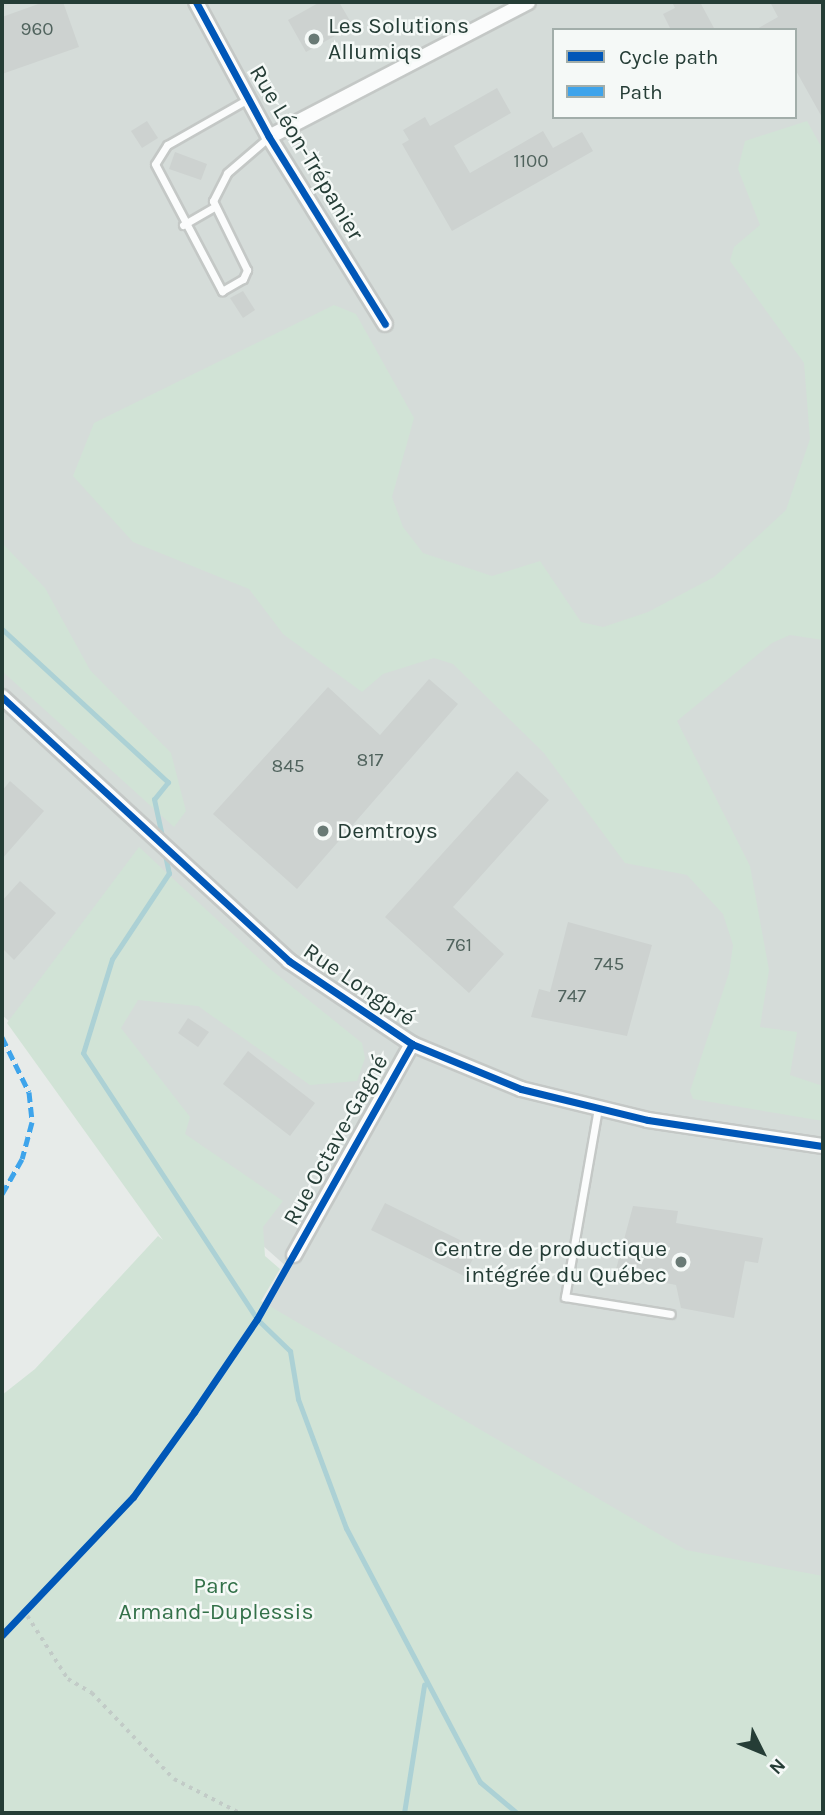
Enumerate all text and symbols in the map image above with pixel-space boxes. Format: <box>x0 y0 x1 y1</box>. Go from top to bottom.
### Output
place label: Les Solutions Allumiqs <box>328 12 469 66</box>
house number: 960 <box>20 19 54 41</box>
legend <box>552 28 797 119</box>
marker: Les Solutions Allumiqs <box>306 31 322 47</box>
text: Cycle path <box>619 45 719 69</box>
street label: Rue Léon-Trépanier <box>243 61 369 245</box>
text: Path <box>619 80 663 104</box>
house number: 1100 <box>513 151 549 173</box>
house number: 817 <box>357 750 383 772</box>
house number: 845 <box>271 756 305 778</box>
place label: Demtroys <box>337 817 438 845</box>
marker: Demtroys <box>315 823 331 839</box>
house number: 761 <box>446 935 472 957</box>
street label: Rue Longpré <box>298 937 420 1033</box>
house number: 745 <box>594 954 624 976</box>
house number: 747 <box>558 986 586 1008</box>
street label: Rue Octave-Gagné <box>278 1050 394 1230</box>
place label: Centre de productique intégrée du Québec <box>434 1235 667 1289</box>
marker: Centre de productique intégrée du Québec <box>673 1254 689 1270</box>
park label: Parc Armand-Duplessis <box>118 1572 314 1626</box>
north arrow <box>727 1717 797 1787</box>
text: N <box>765 1754 790 1779</box>

